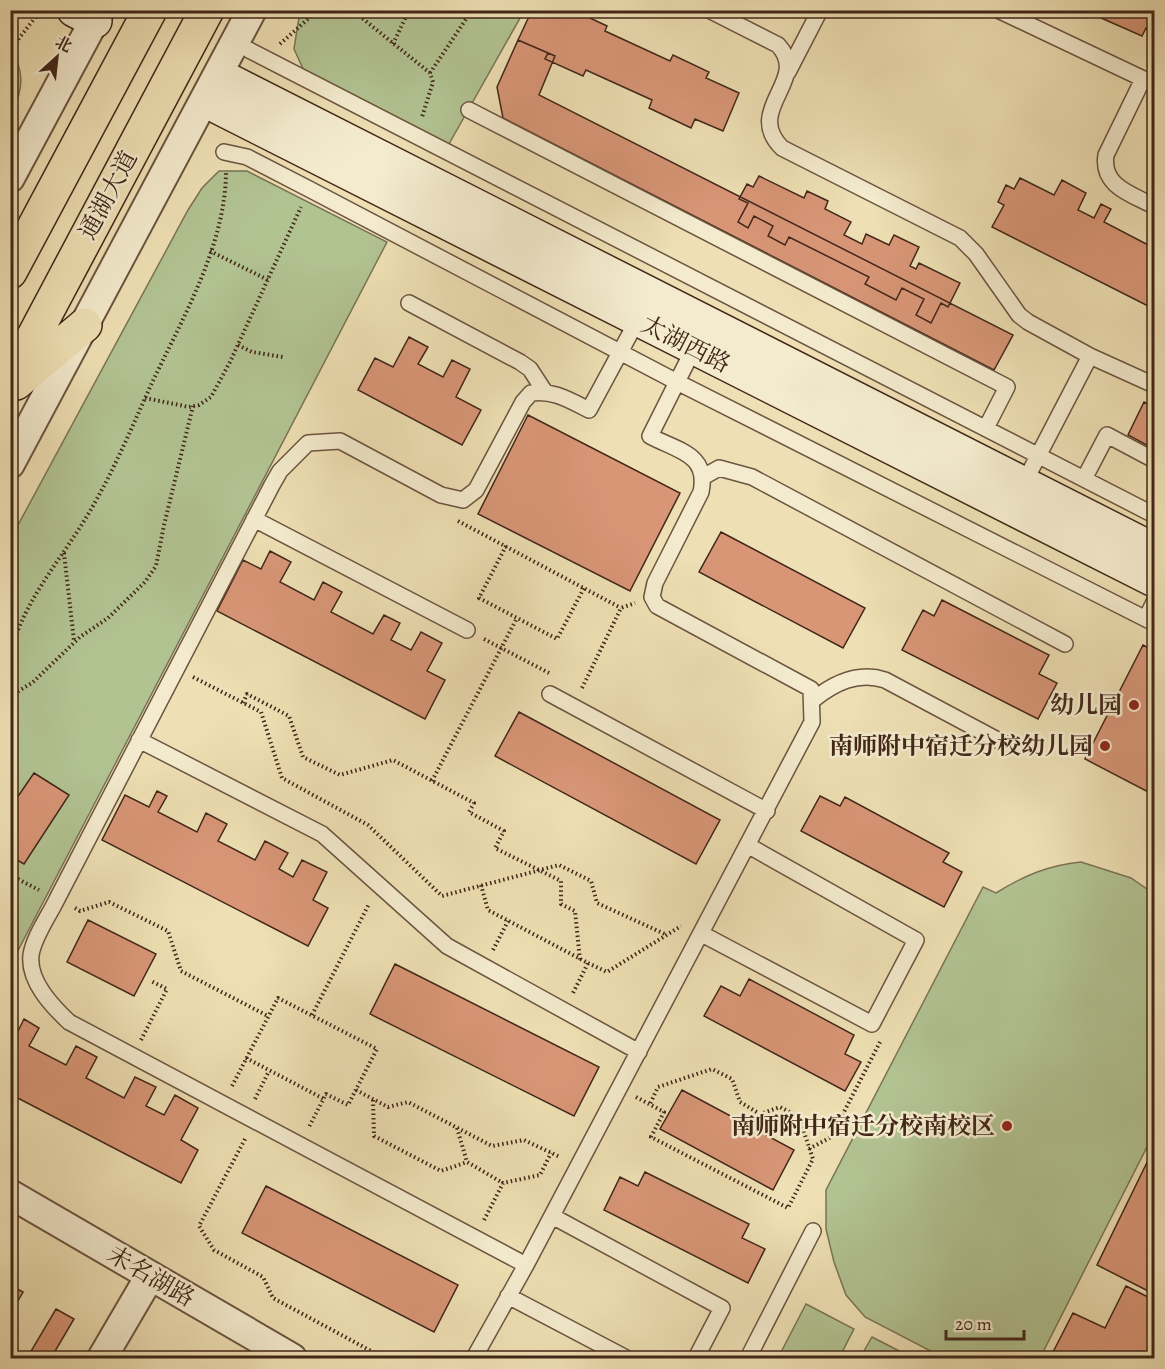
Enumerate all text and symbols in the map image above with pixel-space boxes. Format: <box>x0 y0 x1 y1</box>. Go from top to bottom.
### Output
north arrow <box>27 27 87 87</box>
text: 北 <box>51 31 75 58</box>
street label: 通湖大道 <box>71 145 145 245</box>
street label: 太湖西路 <box>636 308 736 380</box>
place label: 幼儿园 <box>1050 689 1122 721</box>
marker: 幼儿园 <box>1127 698 1141 712</box>
place label: 南师附中宿迁分校幼儿园 <box>829 730 1093 762</box>
marker: 南师附中宿迁分校幼儿园 <box>1098 739 1112 753</box>
place label: 南师附中宿迁分校南校区 <box>731 1110 995 1142</box>
marker: 南师附中宿迁分校南校区 <box>1000 1119 1014 1133</box>
street label: 未名湖路 <box>101 1238 201 1314</box>
scale bar <box>946 1303 1024 1341</box>
text: 20 m <box>955 1312 992 1336</box>

